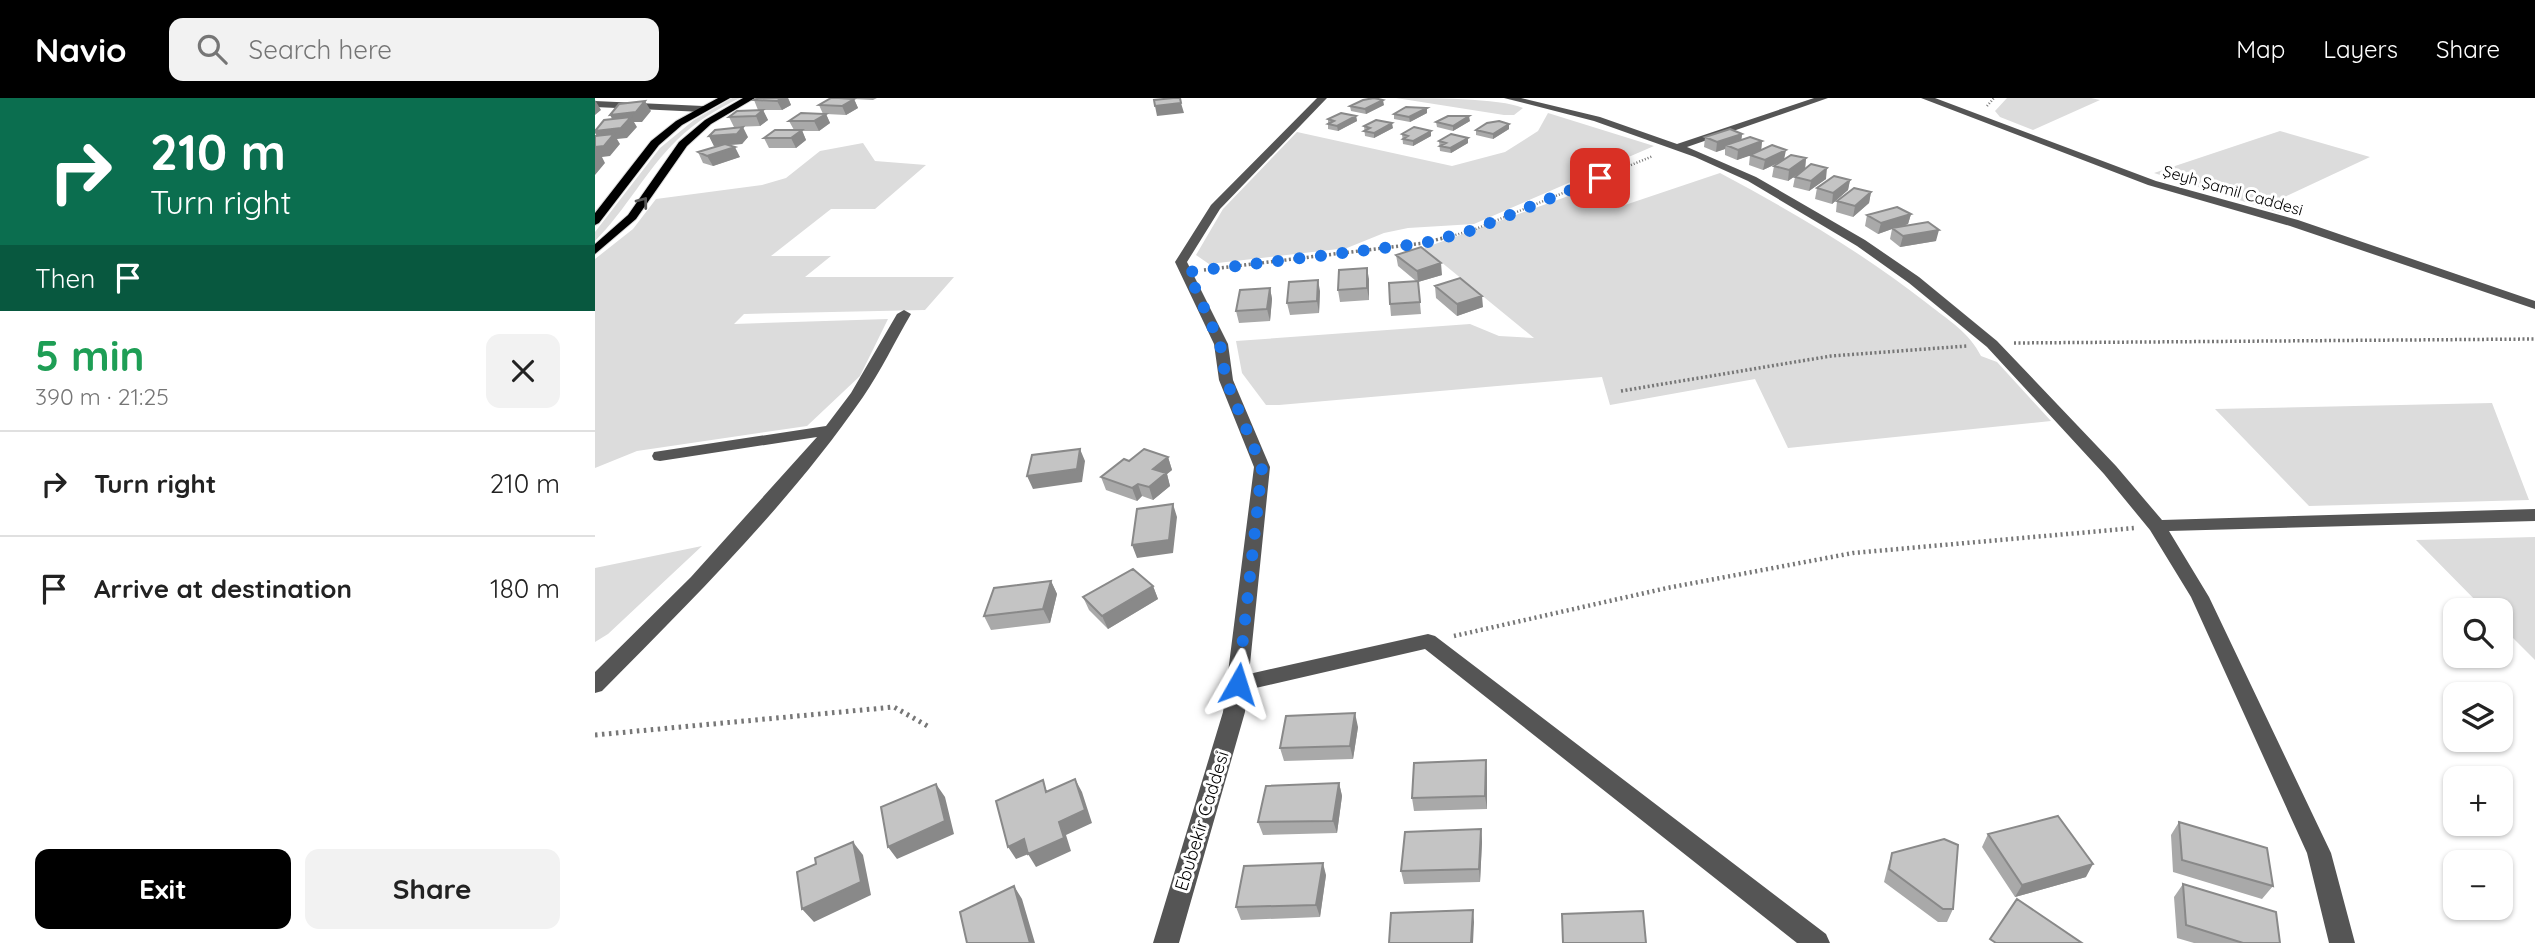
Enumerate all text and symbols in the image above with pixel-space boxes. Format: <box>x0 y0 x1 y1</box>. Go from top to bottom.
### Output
search box <box>169 18 659 81</box>
text: Navio <box>35 29 127 70</box>
icon: search <box>193 30 231 68</box>
text: Search here <box>249 33 392 66</box>
text: Map <box>2236 34 2285 64</box>
text: Layers <box>2323 34 2398 64</box>
text: Share <box>2436 34 2500 64</box>
text: 210 m <box>150 121 286 182</box>
icon: right <box>35 126 126 217</box>
pin <box>1570 148 1630 208</box>
icon: arrive <box>1581 159 1619 197</box>
street label: Şeyh Şamil Caddesi <box>2161 160 2305 220</box>
text: Turn right <box>150 182 291 222</box>
one-way arrow <box>635 197 647 210</box>
icon: arrive <box>109 259 147 297</box>
text: Then <box>35 262 95 295</box>
text: 5 min <box>35 329 145 382</box>
button: close <box>486 334 560 408</box>
text: 390 m · 21:25 <box>35 382 169 411</box>
icon: right <box>35 465 73 503</box>
text: Turn right <box>94 467 216 500</box>
text: 210 m <box>490 467 560 500</box>
icon: arrive <box>35 570 73 608</box>
text: Arrive at destination <box>94 572 352 605</box>
text: 180 m <box>490 572 560 605</box>
map controls <box>2443 598 2513 920</box>
button: search <box>2443 598 2513 668</box>
position arrow <box>1201 647 1275 721</box>
button: layers <box>2443 682 2513 752</box>
street label: Ebubekir Caddesi <box>1169 748 1234 893</box>
button: + <box>2443 766 2513 836</box>
button: Exit <box>35 849 291 929</box>
button: Share <box>305 849 560 929</box>
button: − <box>2443 850 2513 920</box>

